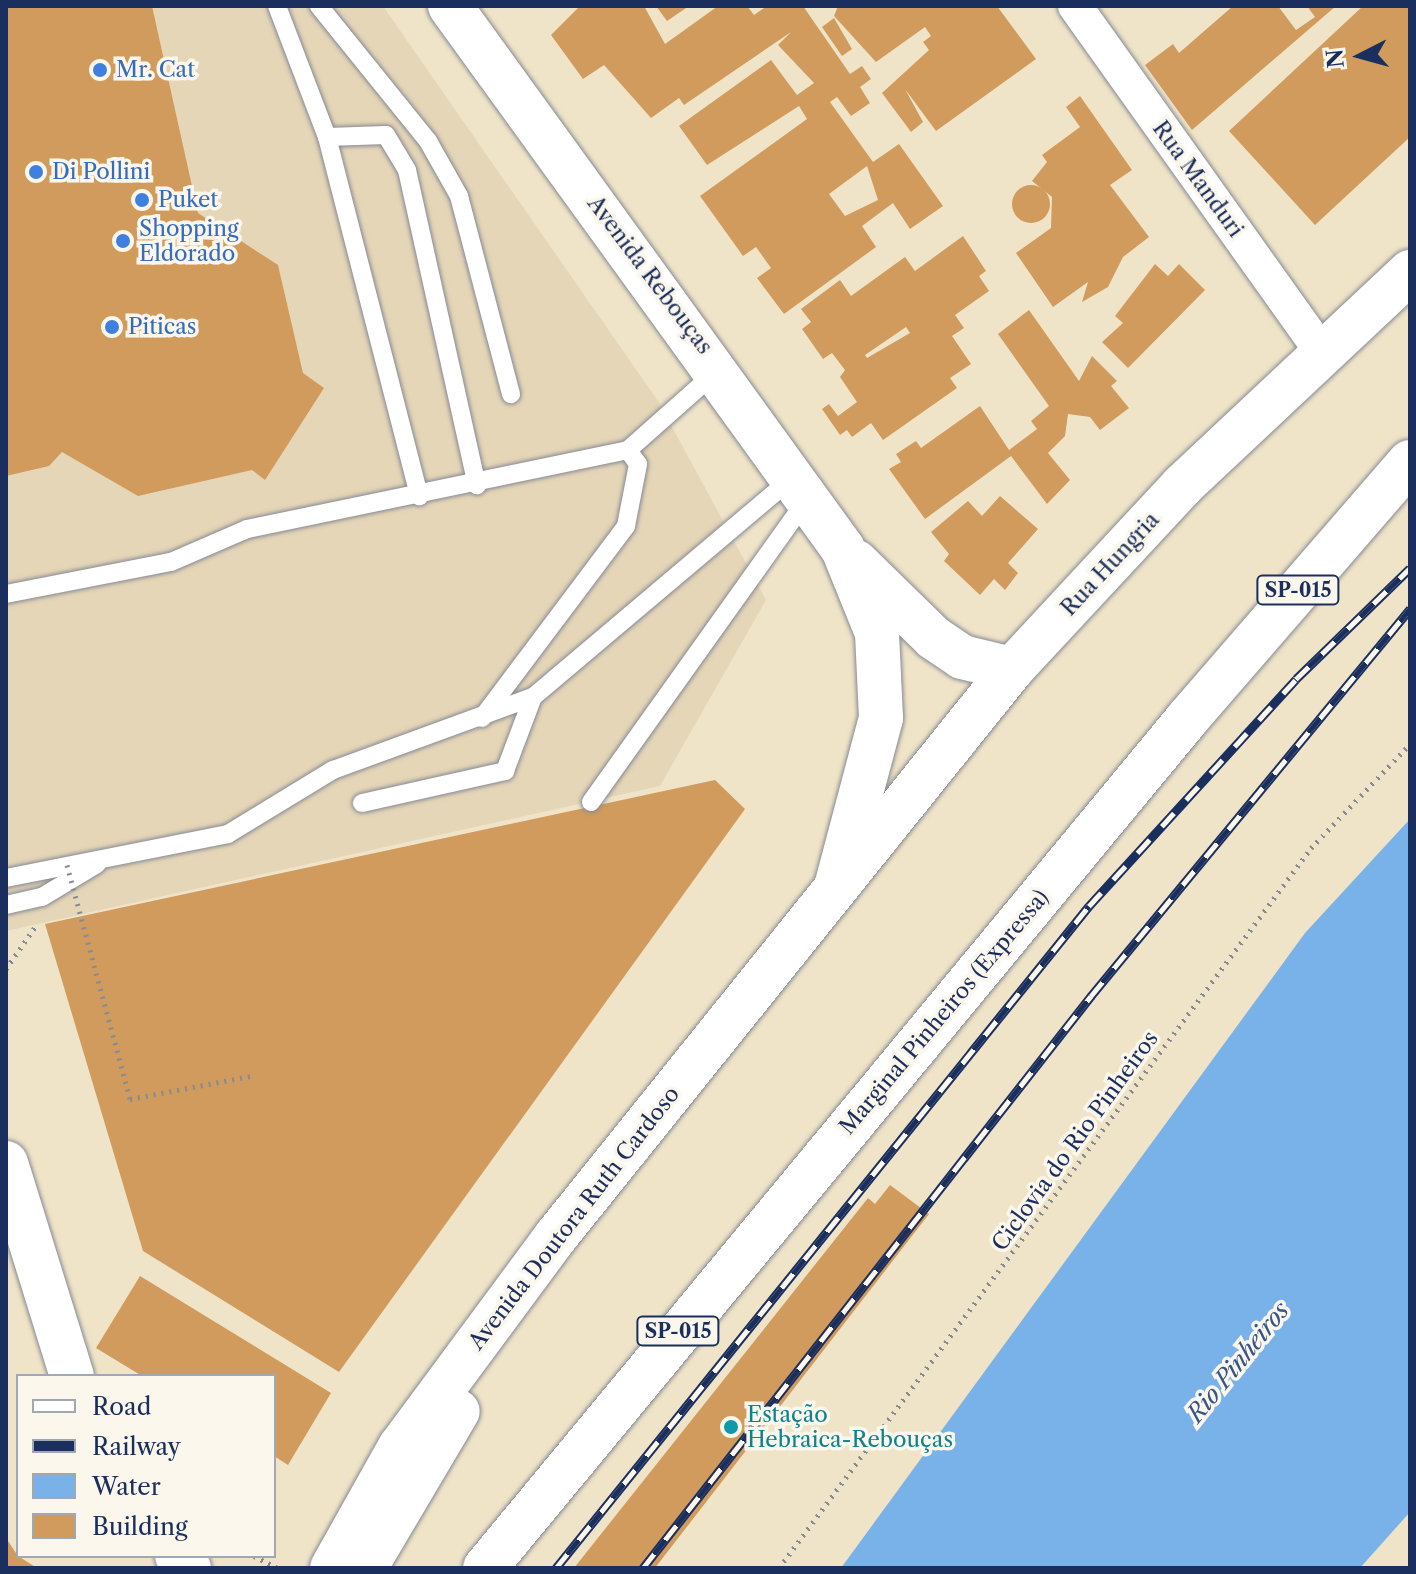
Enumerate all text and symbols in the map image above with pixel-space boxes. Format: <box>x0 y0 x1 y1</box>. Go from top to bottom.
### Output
north arrow <box>1320 16 1400 96</box>
text: N <box>1321 48 1350 69</box>
place label: Mr. Cat <box>116 57 195 83</box>
marker: Mr. Cat <box>91 61 109 79</box>
street label: Rua Manduri <box>1147 116 1249 242</box>
place label: Di Pollini <box>52 159 150 185</box>
marker: Di Pollini <box>27 163 45 181</box>
place label: Puket <box>158 187 218 213</box>
marker: Puket <box>133 191 151 209</box>
street label: Avenida Rebouças <box>582 191 718 359</box>
place label: Shopping Eldorado <box>139 215 239 266</box>
marker: Shopping Eldorado <box>114 232 132 250</box>
place label: Piticas <box>128 314 196 340</box>
marker: Piticas <box>103 318 121 336</box>
street label: Rua Hungria <box>1055 507 1165 621</box>
road number: SP-015 <box>1256 574 1340 606</box>
street label: Marginal Pinheiros (Expressa) <box>834 884 1054 1140</box>
street label: Ciclovia do Rio Pinheiros <box>986 1026 1164 1256</box>
street label: Avenida Doutora Ruth Cardoso <box>463 1081 685 1355</box>
water label: Rio Pinheiros <box>1181 1296 1295 1428</box>
road number: SP-015 <box>636 1315 720 1347</box>
legend <box>16 1374 276 1558</box>
text: Road <box>92 1392 151 1421</box>
place label: Estação Hebraica-Rebouças <box>747 1401 953 1452</box>
marker: Estação Hebraica-Rebouças <box>722 1418 740 1436</box>
text: Railway <box>92 1432 181 1461</box>
text: Water <box>92 1472 161 1501</box>
text: Building <box>92 1512 188 1541</box>

